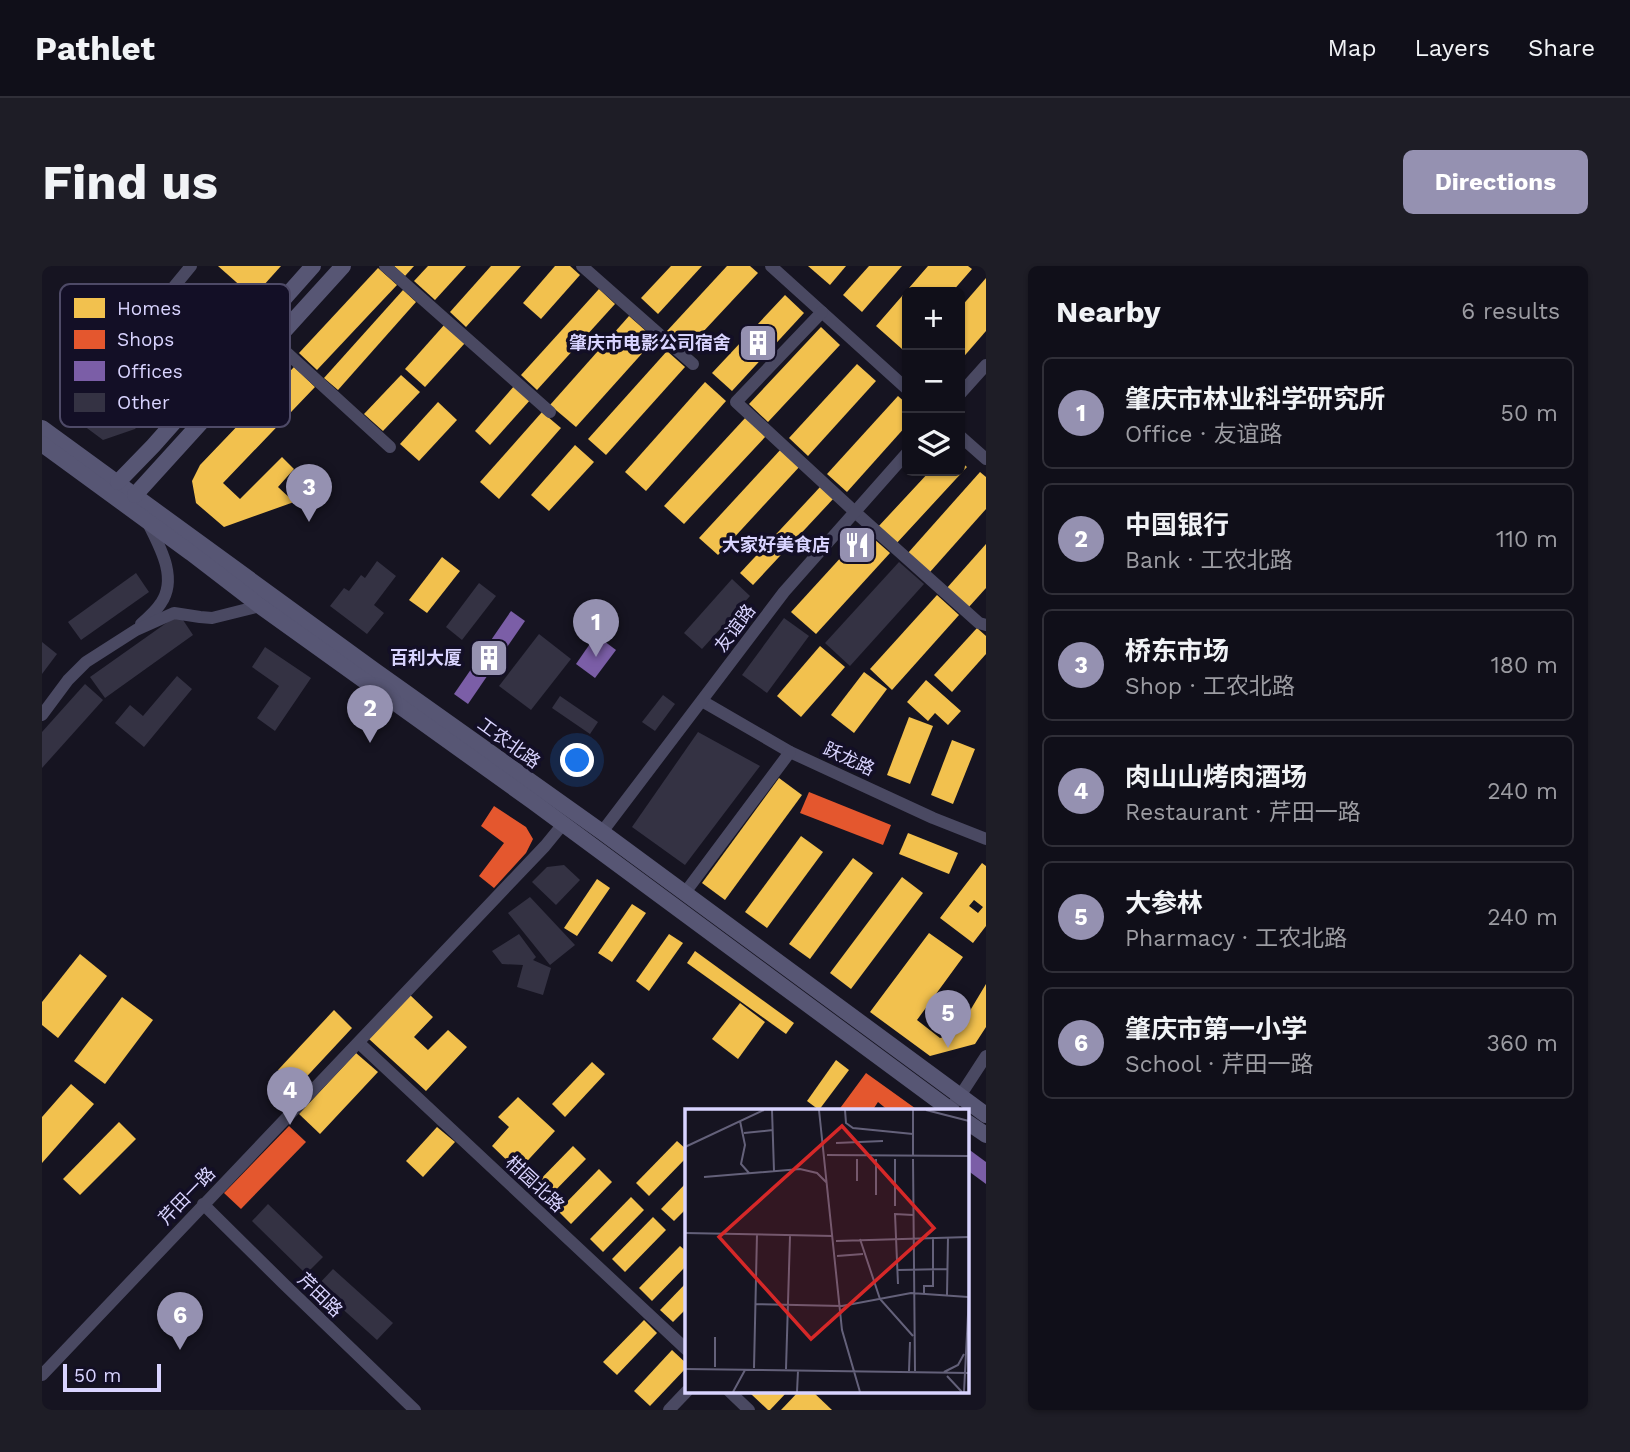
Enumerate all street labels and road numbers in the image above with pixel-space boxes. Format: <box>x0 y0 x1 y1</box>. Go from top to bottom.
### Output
street label: 友谊路 <box>710 600 759 656</box>
street label: 工农北路 <box>474 713 545 772</box>
street label: 跃龙路 <box>820 738 878 779</box>
street label: 柑园北路 <box>502 1151 569 1216</box>
street label: 芹田一路 <box>154 1162 219 1229</box>
street label: 芹田路 <box>294 1268 347 1321</box>

